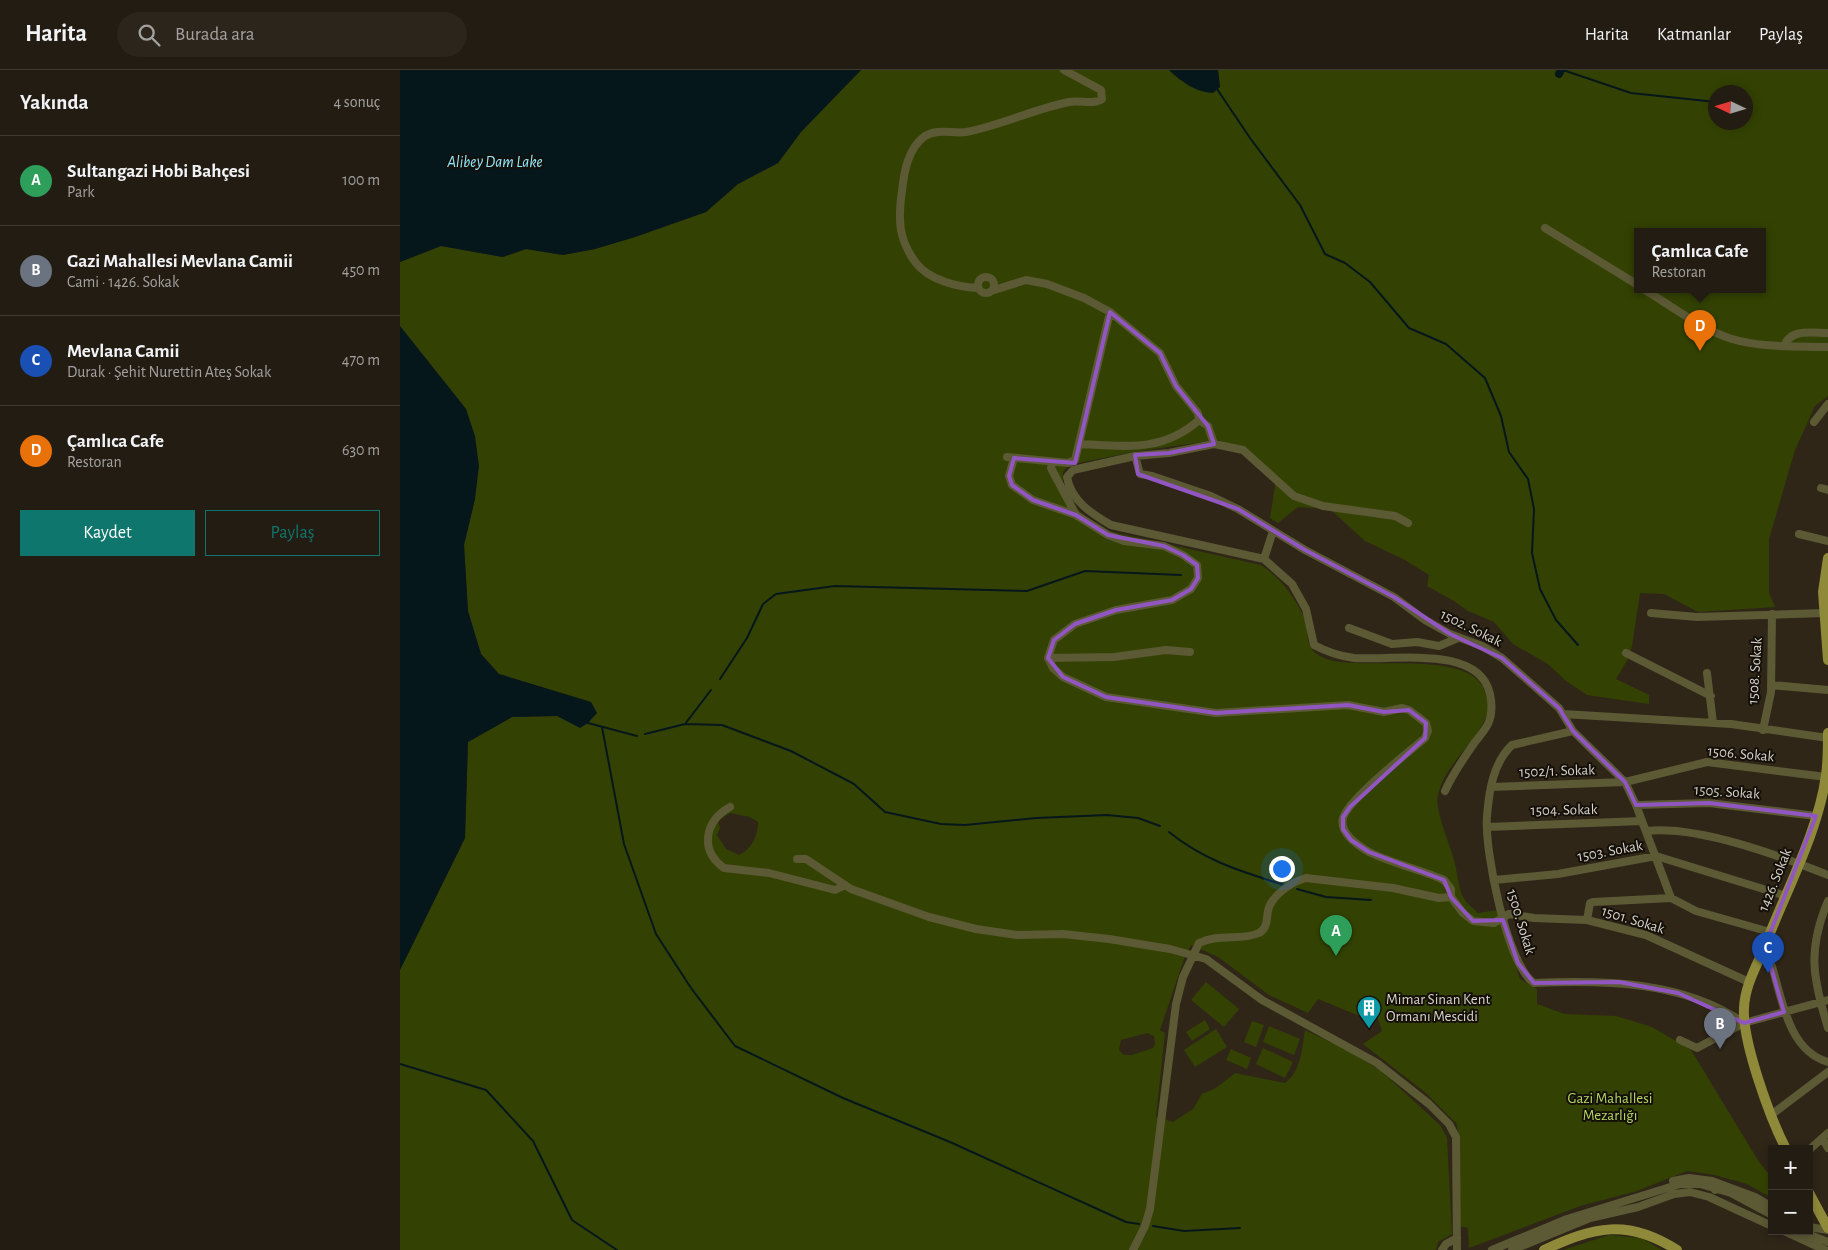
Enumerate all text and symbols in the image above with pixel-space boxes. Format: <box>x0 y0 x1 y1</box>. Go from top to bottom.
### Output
search box <box>117 12 467 57</box>
icon: search <box>135 21 163 49</box>
text: Harita <box>25 22 87 46</box>
text: Burada ara <box>175 25 254 44</box>
text: Harita <box>1585 26 1629 44</box>
text: Katmanlar <box>1657 26 1731 44</box>
text: Paylaş <box>1759 26 1803 44</box>
north arrow <box>1708 85 1753 130</box>
text: Yakında <box>20 92 89 113</box>
text: 4 sonuç <box>333 94 380 110</box>
water label: Alibey Dam Lake <box>446 154 543 170</box>
text: Sultangazi Hobi Bahçesi <box>67 162 250 181</box>
text: A <box>31 172 41 188</box>
text: 100 m <box>342 172 380 188</box>
text: Park <box>67 184 95 200</box>
popup <box>1634 228 1766 293</box>
text: Çamlıca Cafe <box>1651 242 1749 261</box>
text: Gazi Mahallesi Mevlana Camii <box>67 252 293 271</box>
text: B <box>31 262 41 278</box>
text: 450 m <box>342 262 380 278</box>
text: Restoran <box>1651 264 1706 280</box>
text: Cami · 1426. Sokak <box>67 274 179 290</box>
pin: D <box>1684 310 1716 351</box>
text: Mevlana Camii <box>67 342 179 361</box>
text: C <box>32 352 40 368</box>
text: 470 m <box>342 352 380 368</box>
text: Durak · Şehit Nurettin Ateş Sokak <box>67 364 271 380</box>
text: Çamlıca Cafe <box>67 432 164 451</box>
text: D <box>31 442 41 458</box>
text: 630 m <box>342 442 380 458</box>
text: Restoran <box>67 454 122 470</box>
button: Kaydet <box>20 510 195 556</box>
button: Paylaş <box>205 510 380 556</box>
street label: 1502. Sokak <box>1438 607 1504 649</box>
street label: 1508. Sokak <box>1745 637 1765 705</box>
street label: 1506. Sokak <box>1707 744 1775 764</box>
street label: 1502/1. Sokak <box>1519 762 1595 780</box>
street label: 1505. Sokak <box>1694 782 1761 802</box>
street label: 1504. Sokak <box>1530 802 1598 818</box>
street label: 1503. Sokak <box>1576 838 1644 864</box>
street label: 1426. Sokak <box>1756 846 1794 914</box>
your location <box>1269 856 1295 882</box>
street label: 1500. Sokak <box>1504 887 1538 957</box>
street label: 1501. Sokak <box>1600 903 1666 937</box>
pin: A <box>1320 915 1352 956</box>
pin: C <box>1752 932 1784 973</box>
place label: Mimar Sinan Kent Ormanı Mescidi <box>1386 992 1491 1024</box>
building icon: Mimar Sinan Kent Ormanı Mescidi <box>1356 995 1382 1029</box>
pin: B <box>1704 1008 1736 1049</box>
park label: Gazi Mahallesi Mezarlığı <box>1568 1091 1652 1123</box>
map controls <box>1768 1145 1813 1235</box>
button: + <box>1768 1145 1813 1190</box>
button: − <box>1768 1190 1813 1235</box>

